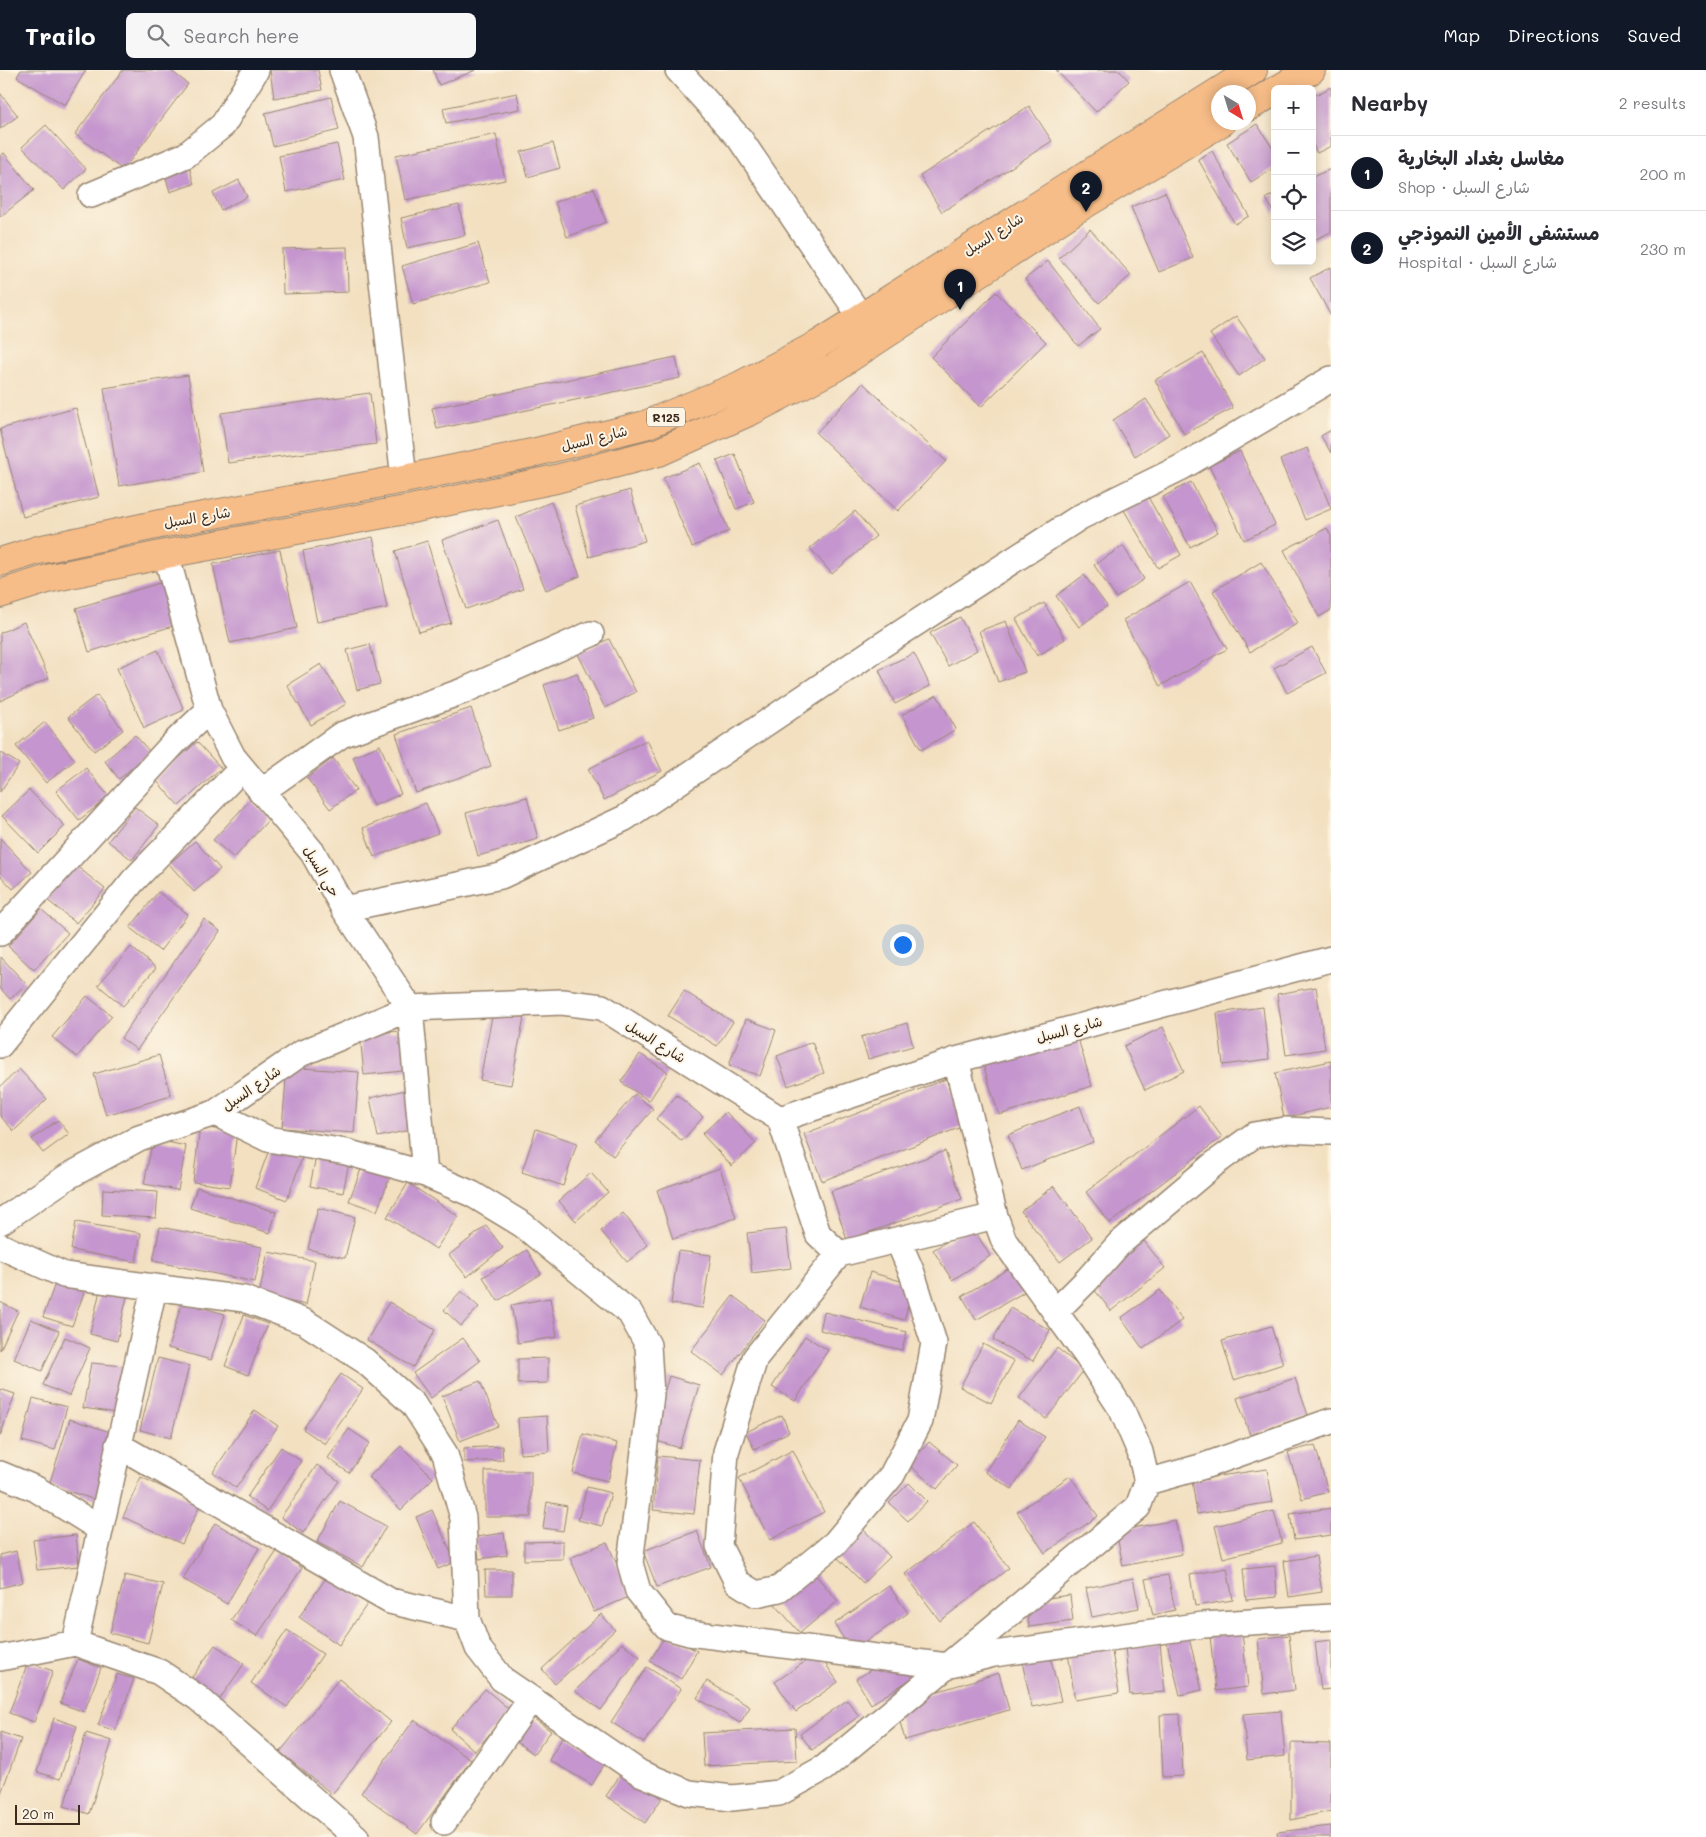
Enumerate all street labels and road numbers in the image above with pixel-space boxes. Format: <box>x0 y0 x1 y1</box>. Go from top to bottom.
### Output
street label: شارع السبل <box>959 208 1027 261</box>
road number: R125 <box>647 408 685 427</box>
street label: شارع السبل <box>559 421 629 456</box>
street label: شارع السبل <box>162 502 232 533</box>
street label: حي السبل <box>296 842 345 902</box>
street label: شارع السبل <box>1034 1011 1104 1048</box>
street label: شارع السبل <box>622 1015 690 1068</box>
street label: شارع السبل <box>218 1061 285 1116</box>

